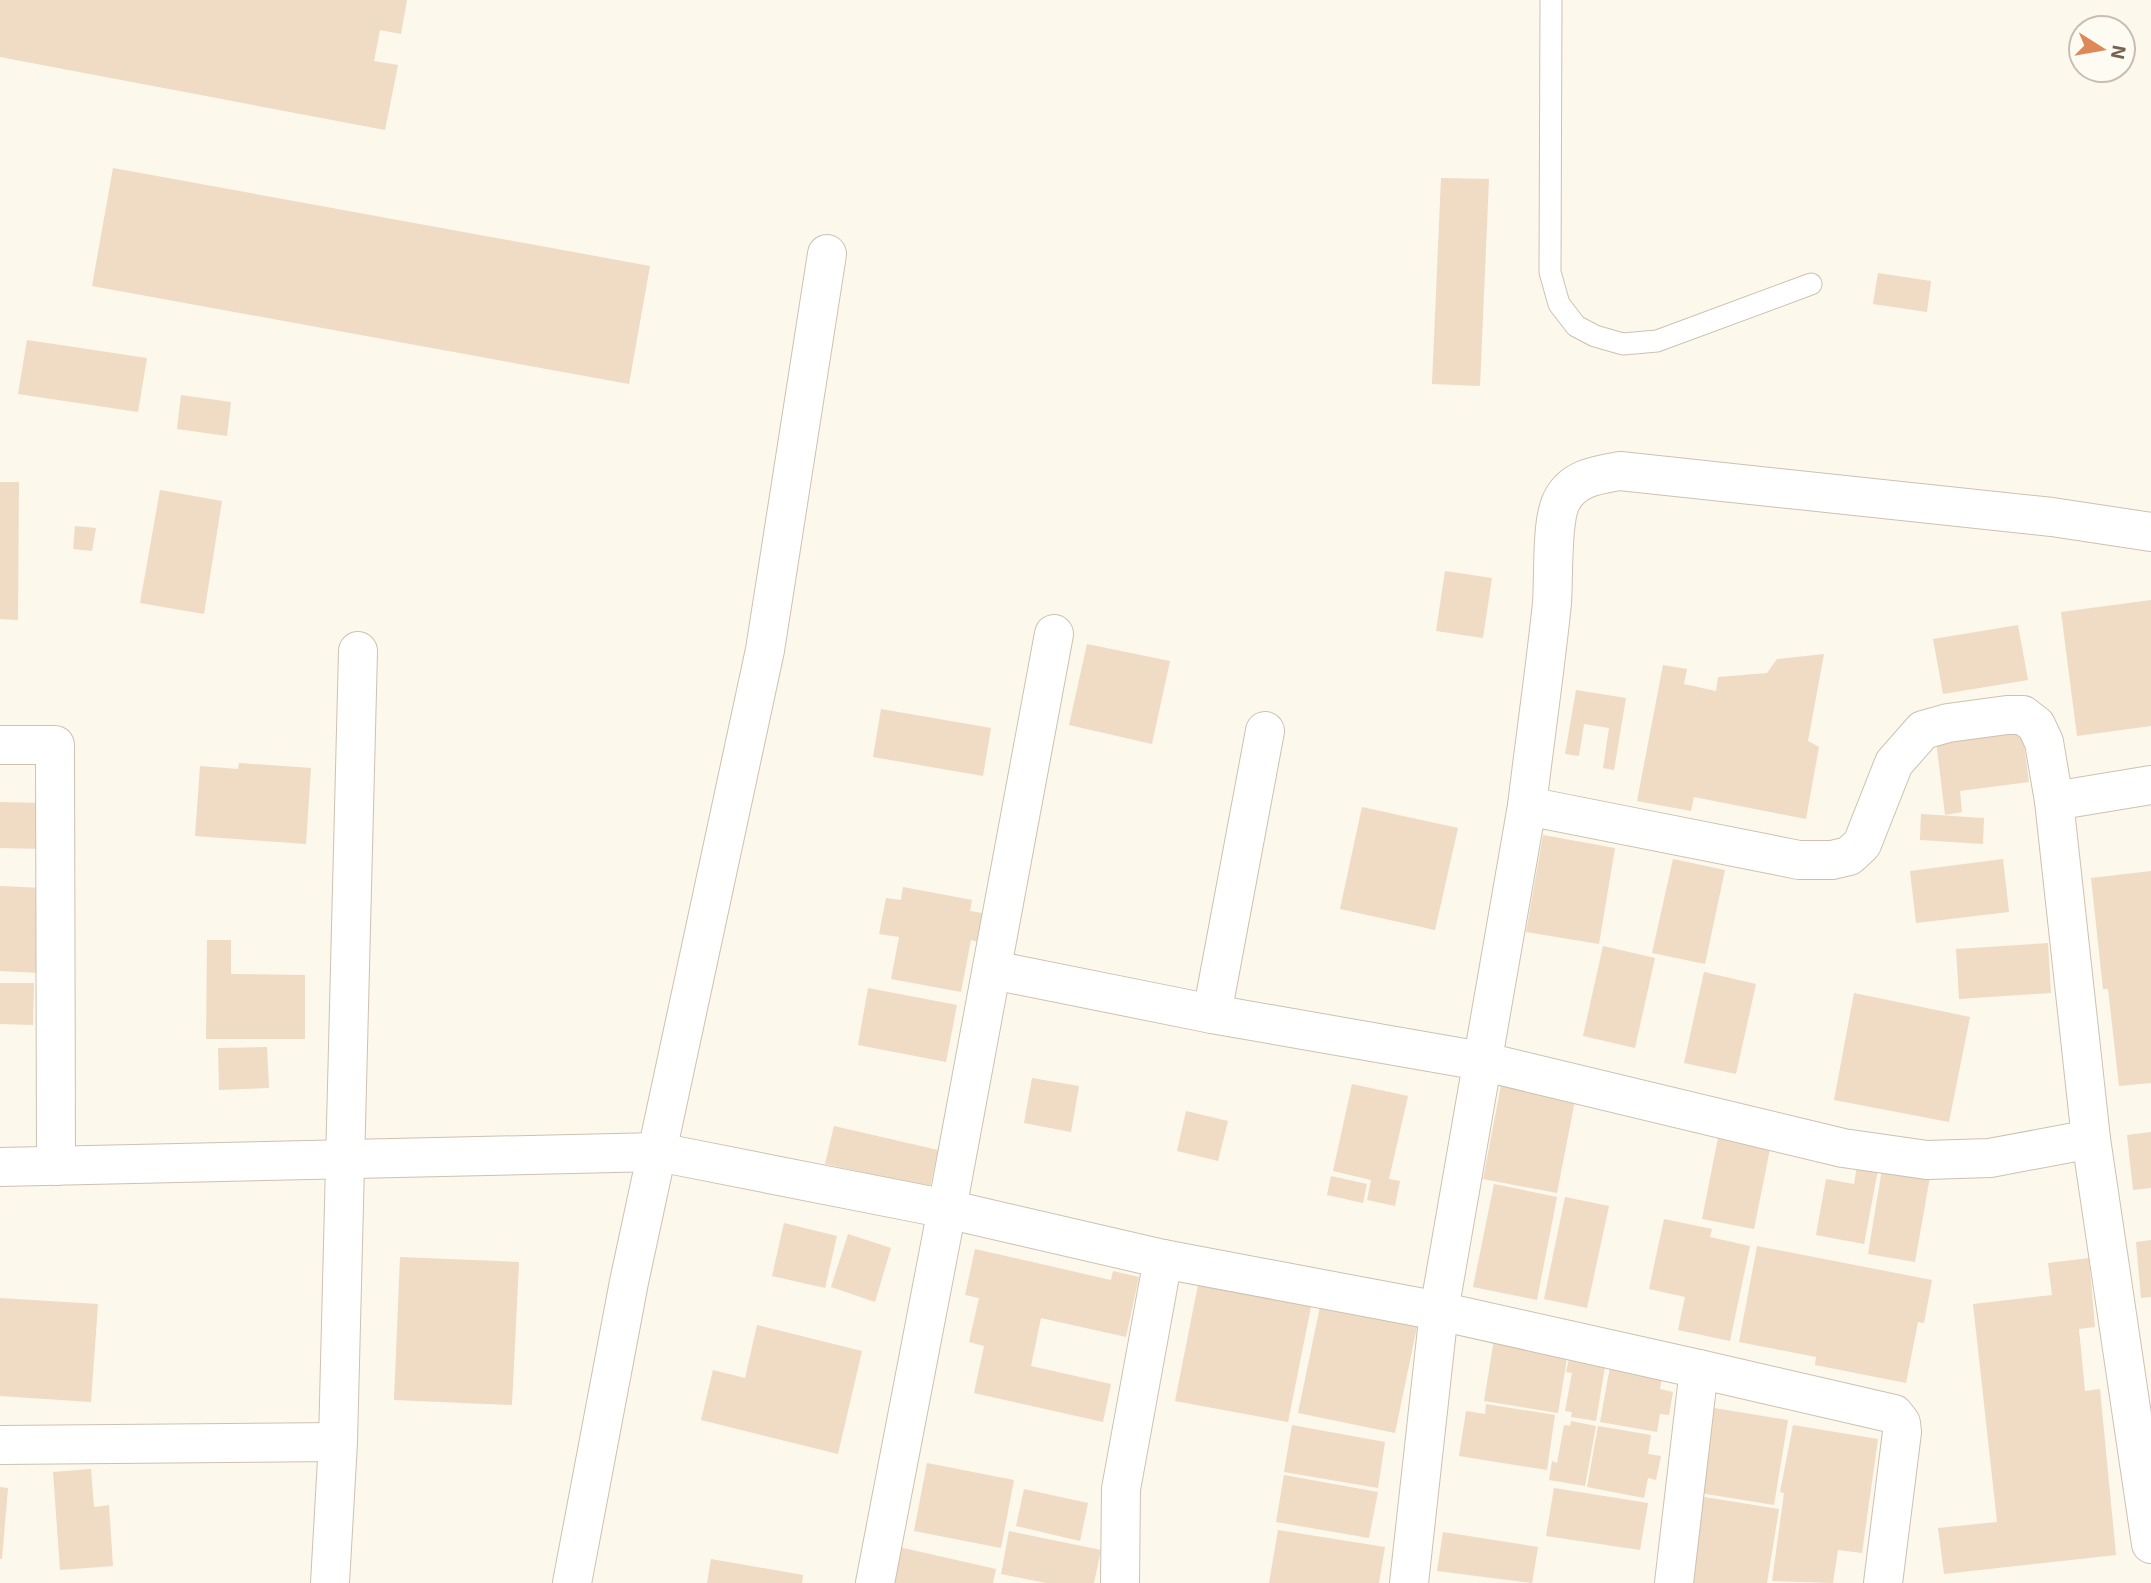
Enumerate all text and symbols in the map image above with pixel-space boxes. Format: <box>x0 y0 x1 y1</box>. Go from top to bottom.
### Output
north arrow <box>2067 14 2137 84</box>
text: N <box>2107 43 2132 61</box>

